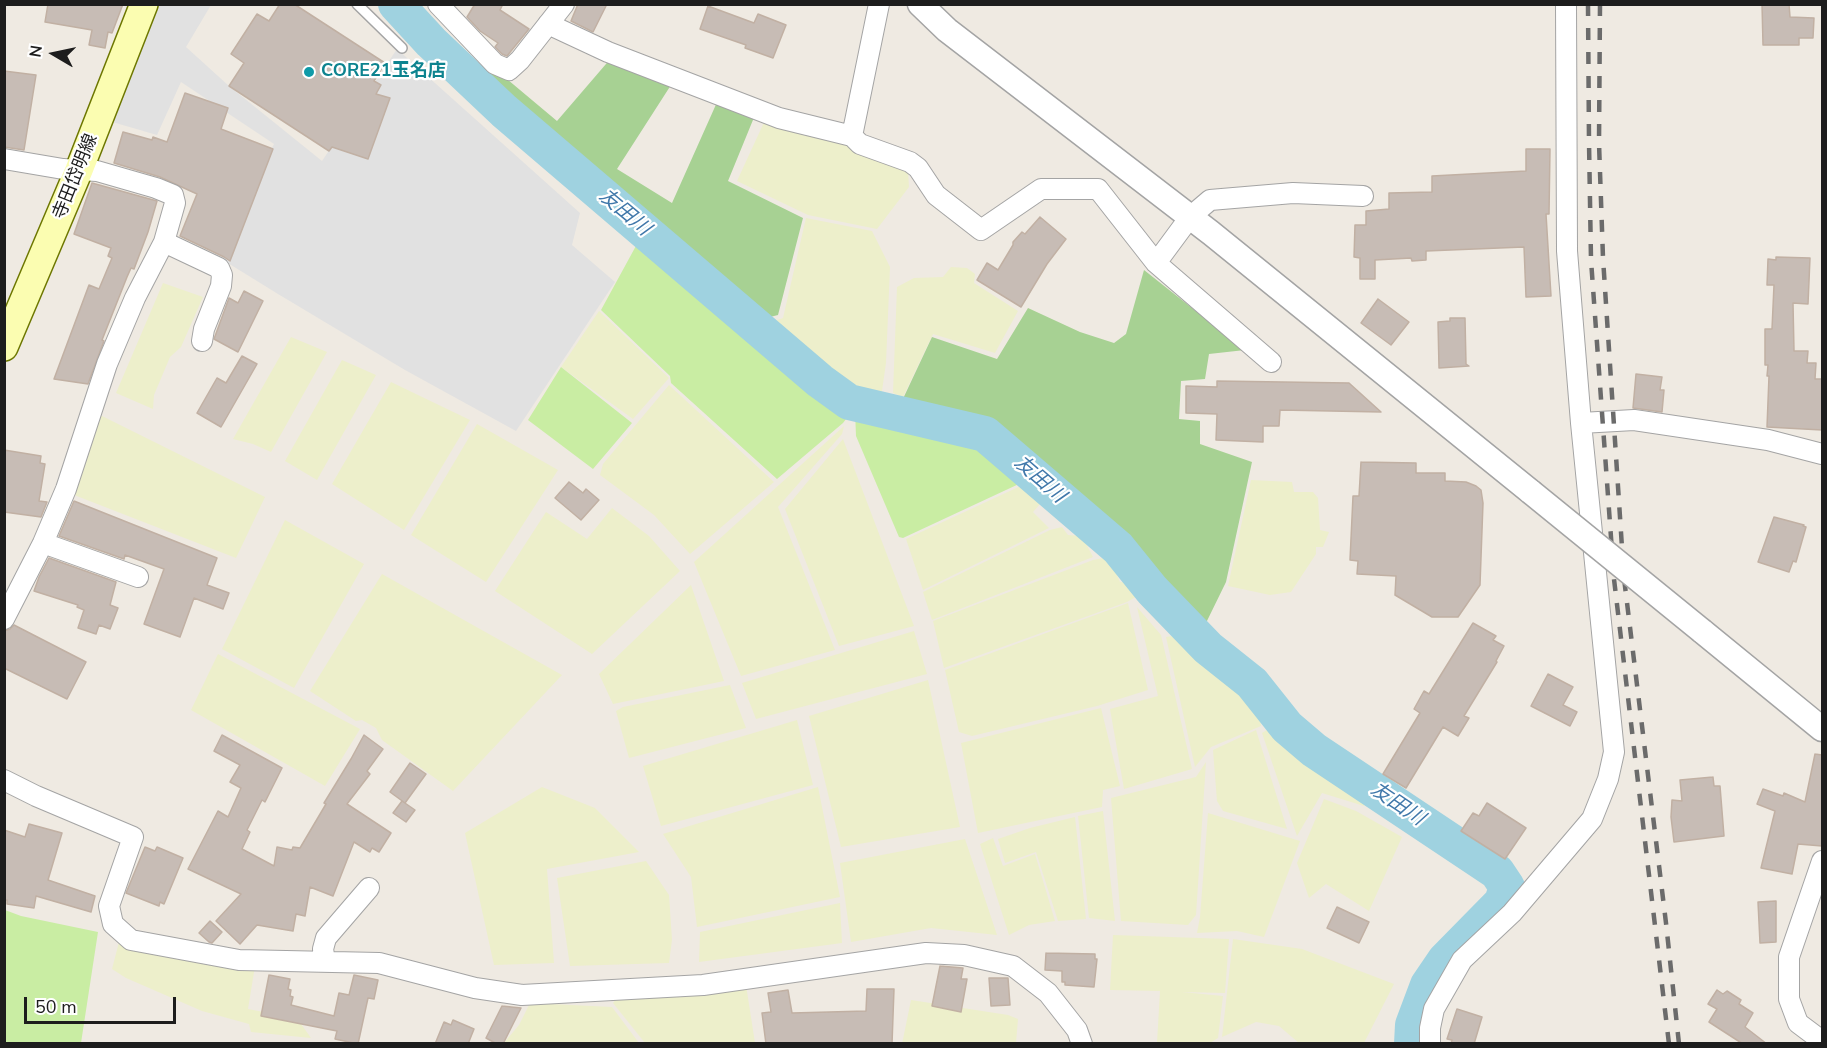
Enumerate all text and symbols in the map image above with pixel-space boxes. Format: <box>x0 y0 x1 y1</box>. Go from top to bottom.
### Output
north arrow <box>24 24 84 84</box>
text: N <box>24 44 48 59</box>
place label: CORE21玉名店 <box>321 61 446 83</box>
marker: CORE21玉名店 <box>302 65 316 79</box>
street label: 寺田岱明線 <box>49 131 103 223</box>
water label: 友田川 <box>593 185 655 241</box>
water label: 友田川 <box>1008 451 1070 509</box>
water label: 友田川 <box>1365 778 1429 832</box>
scale bar <box>27 985 178 1023</box>
text: 50 m <box>35 995 77 1019</box>

